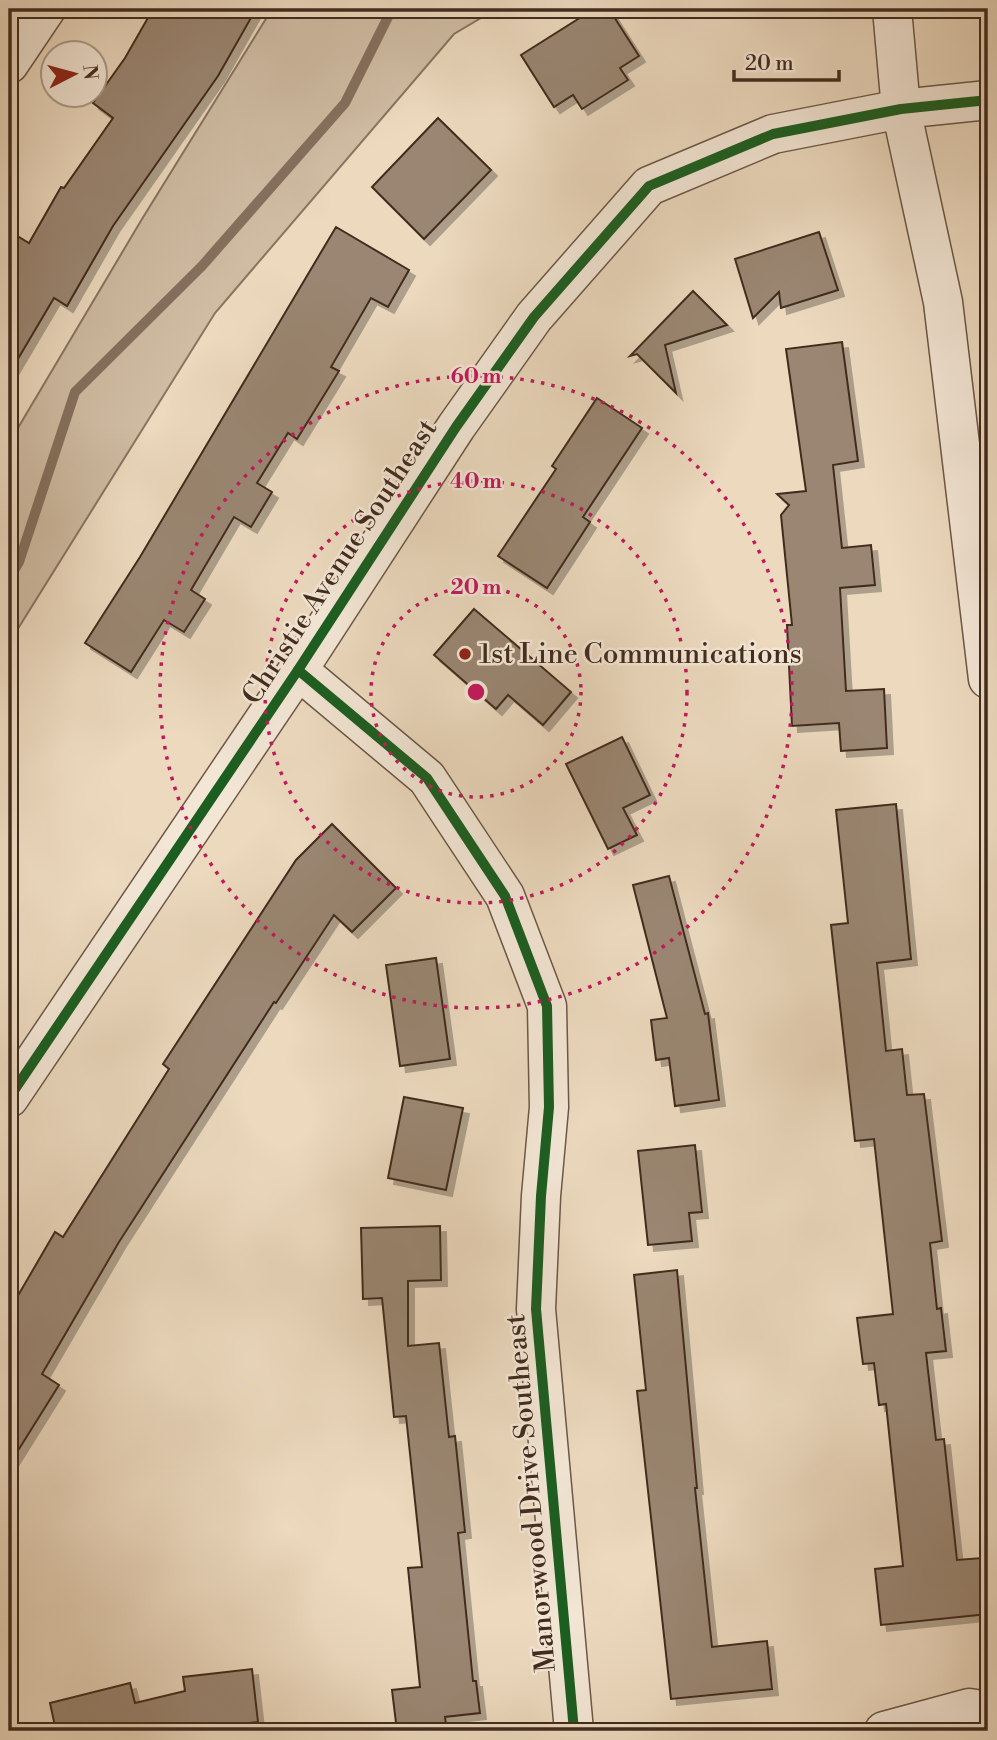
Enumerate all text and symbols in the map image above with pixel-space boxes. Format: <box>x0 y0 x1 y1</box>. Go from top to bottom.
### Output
north arrow <box>38 38 108 108</box>
scale bar <box>734 38 839 82</box>
text: 20 m <box>745 51 794 77</box>
text: N <box>77 64 103 81</box>
text: 60 m <box>451 364 501 390</box>
street label: Christie Avenue Southeast <box>235 413 445 711</box>
text: 40 m <box>450 469 502 495</box>
text: 20 m <box>451 575 501 601</box>
place label: 1st Line Communications <box>479 637 802 672</box>
marker: 1st Line Communications <box>457 646 473 662</box>
centre of rings <box>464 680 488 704</box>
street label: Manorwood Drive Southeast <box>498 1312 564 1673</box>

